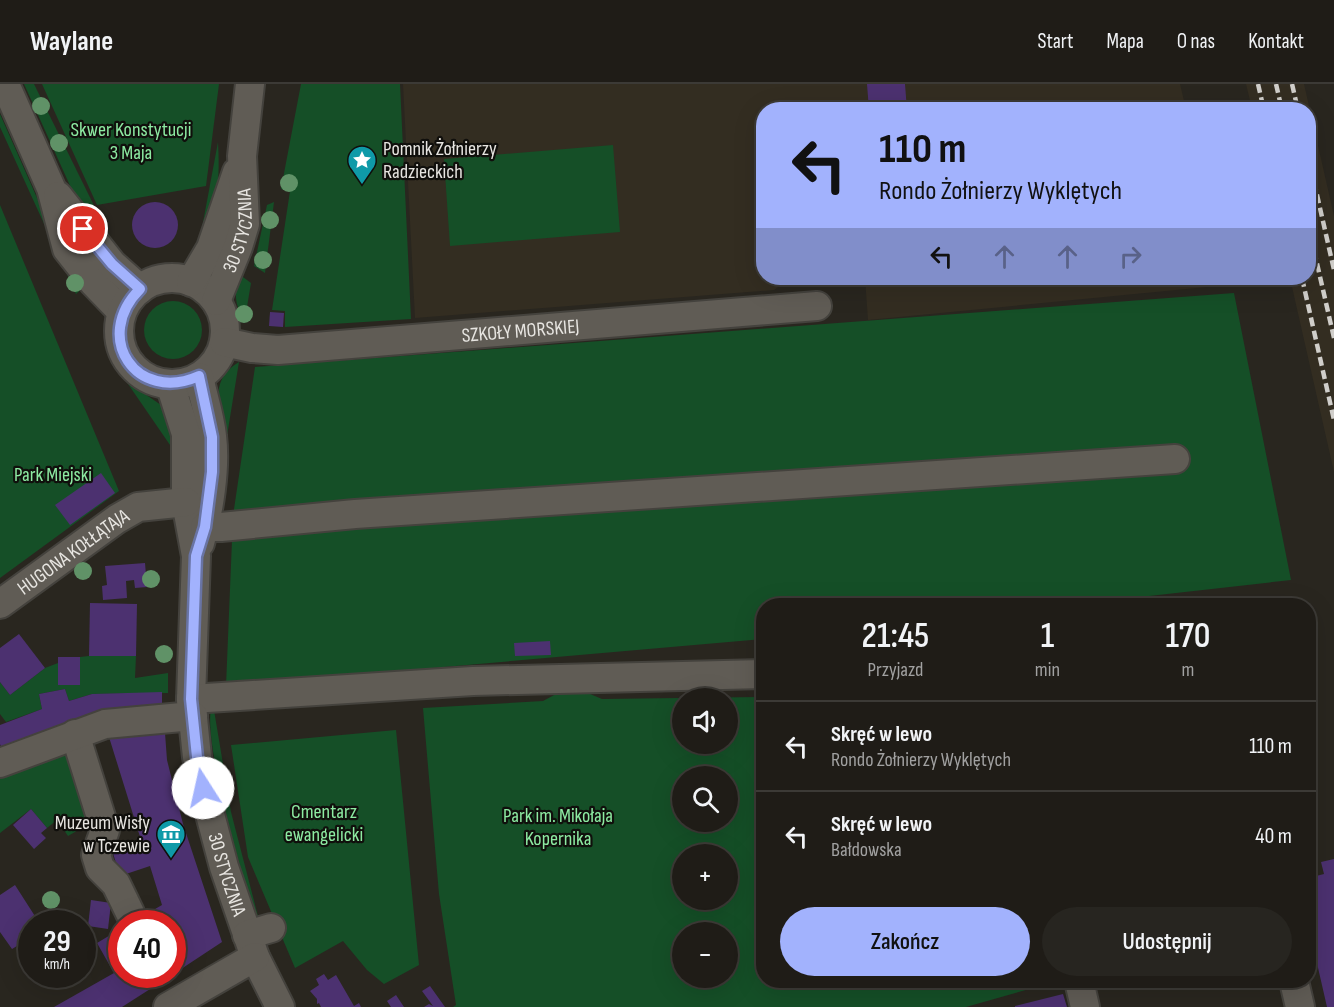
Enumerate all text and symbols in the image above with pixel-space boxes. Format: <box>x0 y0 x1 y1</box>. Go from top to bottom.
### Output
text: Waylane <box>30 25 113 58</box>
text: Start <box>1037 29 1074 54</box>
text: Mapa <box>1107 29 1144 54</box>
text: O nas <box>1177 29 1215 54</box>
text: Kontakt <box>1248 29 1304 54</box>
park label: Skwer Konstytucji 3 Maja <box>71 118 191 165</box>
text: 110 m <box>879 124 966 175</box>
icon: left <box>780 126 858 204</box>
place label: Pomnik Żołnierzy Radzieckich <box>383 137 497 184</box>
place icon: Pomnik Żołnierzy Radzieckich <box>346 144 378 186</box>
text: Rondo Żołnierzy Wyklętych <box>879 175 1122 207</box>
street label: 30 STYCZNIA <box>218 187 259 276</box>
pin <box>57 203 108 254</box>
icon: arrive <box>66 212 99 245</box>
icon: left <box>925 240 958 273</box>
icon: ahead <box>988 240 1021 273</box>
icon: ahead <box>1051 240 1084 273</box>
icon: right <box>1114 240 1147 273</box>
street label: SZKOŁY MORSKIEJ <box>461 314 580 348</box>
park label: Park Miejski <box>14 463 92 487</box>
street label: HUGONA KOŁŁĄTAJA <box>13 504 134 600</box>
text: 21:45 <box>862 615 929 658</box>
text: 1 <box>1041 615 1054 658</box>
text: 170 <box>1165 615 1210 658</box>
text: Przyjazd <box>868 658 923 682</box>
text: min <box>1035 658 1060 682</box>
text: m <box>1182 658 1194 682</box>
map controls <box>672 688 738 988</box>
button: sound <box>672 688 738 754</box>
text: Skręć w lewo <box>831 721 932 748</box>
icon: left <box>780 730 813 763</box>
text: 110 m <box>1249 733 1292 760</box>
text: Rondo Żołnierzy Wyklętych <box>831 748 1011 772</box>
position arrow <box>171 756 235 820</box>
button: search <box>672 766 738 832</box>
park label: Cmentarz ewangelicki <box>285 800 363 847</box>
park label: Park im. Mikołaja Kopernika <box>503 804 613 851</box>
place label: Muzeum Wisły w Tczewie <box>55 811 150 858</box>
text: Skręć w lewo <box>831 811 932 838</box>
museum icon: Muzeum Wisły w Tczewie <box>155 818 187 860</box>
icon: left <box>780 820 813 853</box>
text: 40 m <box>1255 823 1292 850</box>
street label: 30 STYCZNIA <box>202 830 251 920</box>
text: Bałdowska <box>831 838 902 862</box>
button: + <box>672 844 738 910</box>
button: Zakończ <box>780 907 1030 976</box>
button: Udostępnij <box>1042 907 1292 976</box>
speed limit sign: 40 <box>108 910 186 988</box>
button: − <box>672 922 738 988</box>
text: 29 <box>43 924 71 960</box>
text: km/h <box>44 955 70 974</box>

